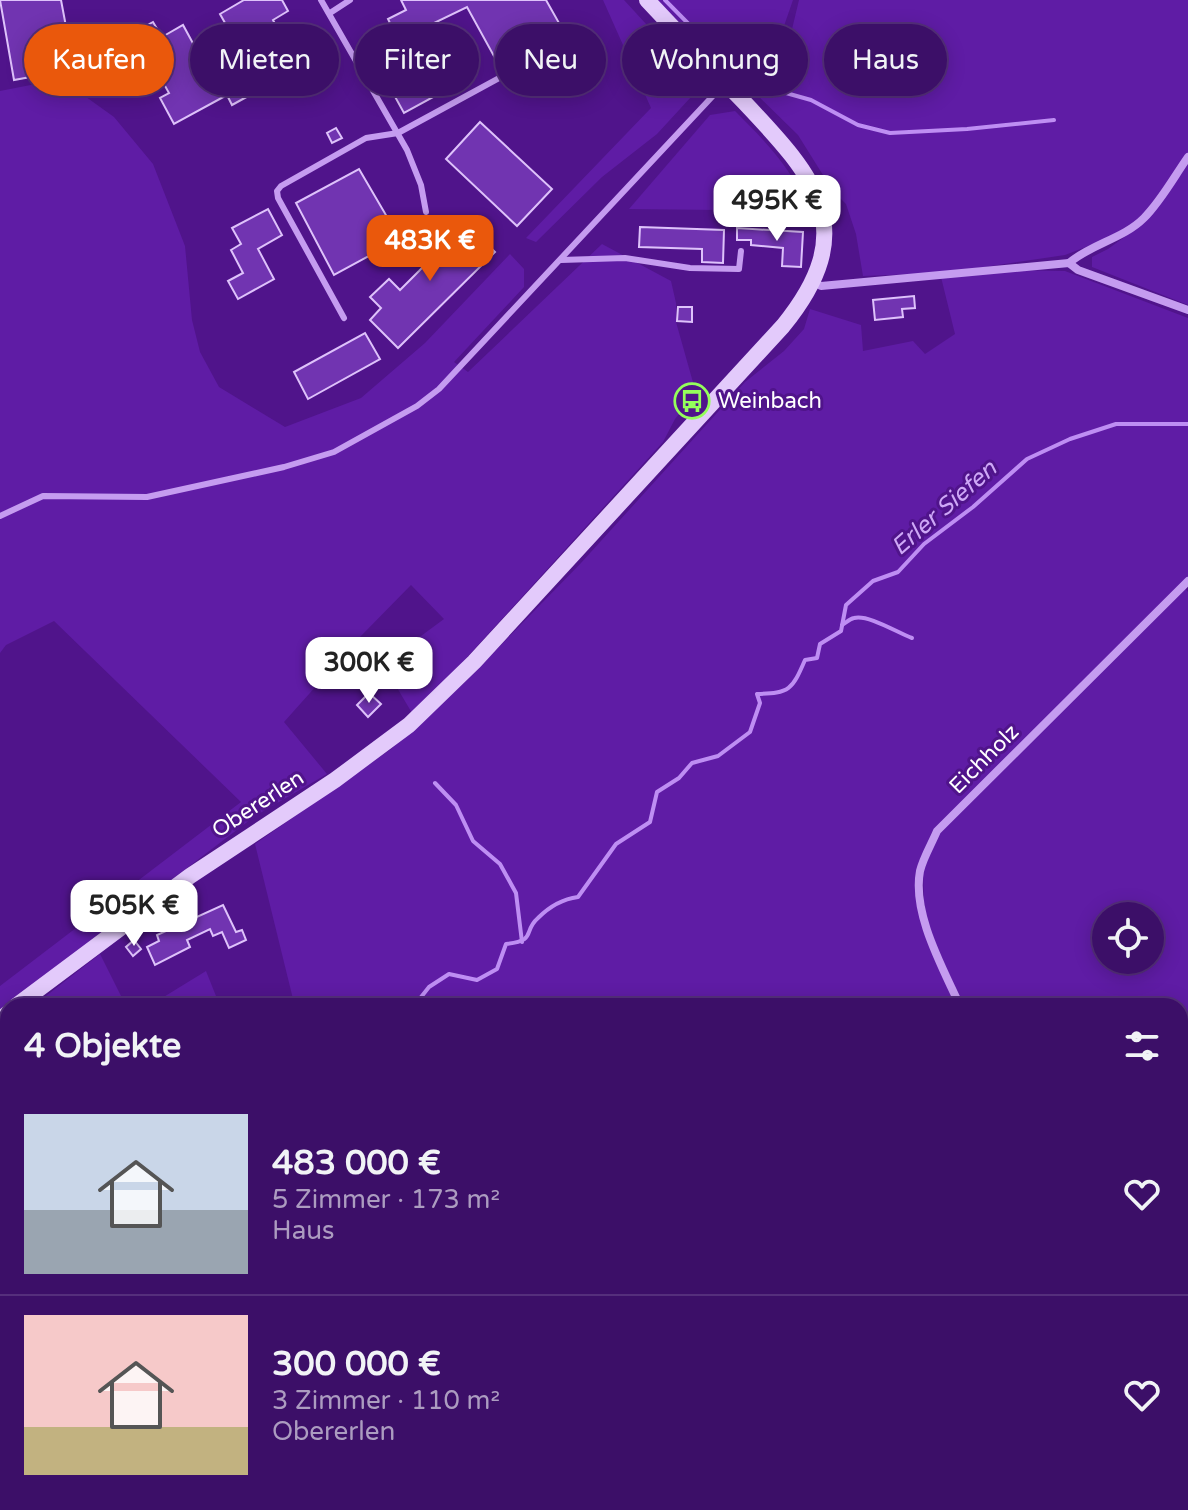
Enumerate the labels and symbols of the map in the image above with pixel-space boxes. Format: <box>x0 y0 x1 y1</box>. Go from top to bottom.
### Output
pin: 495K € <box>712 175 842 243</box>
pin: 483K € <box>365 215 495 283</box>
bus stop icon: Weinbach <box>673 382 711 420</box>
place label: Weinbach <box>718 388 822 414</box>
water label: Erler Siefen <box>885 453 1004 562</box>
pin: 300K € <box>304 637 434 705</box>
street label: Eichholz <box>944 719 1024 799</box>
street label: Obererlen <box>207 765 309 843</box>
pin: 505K € <box>69 880 199 948</box>

